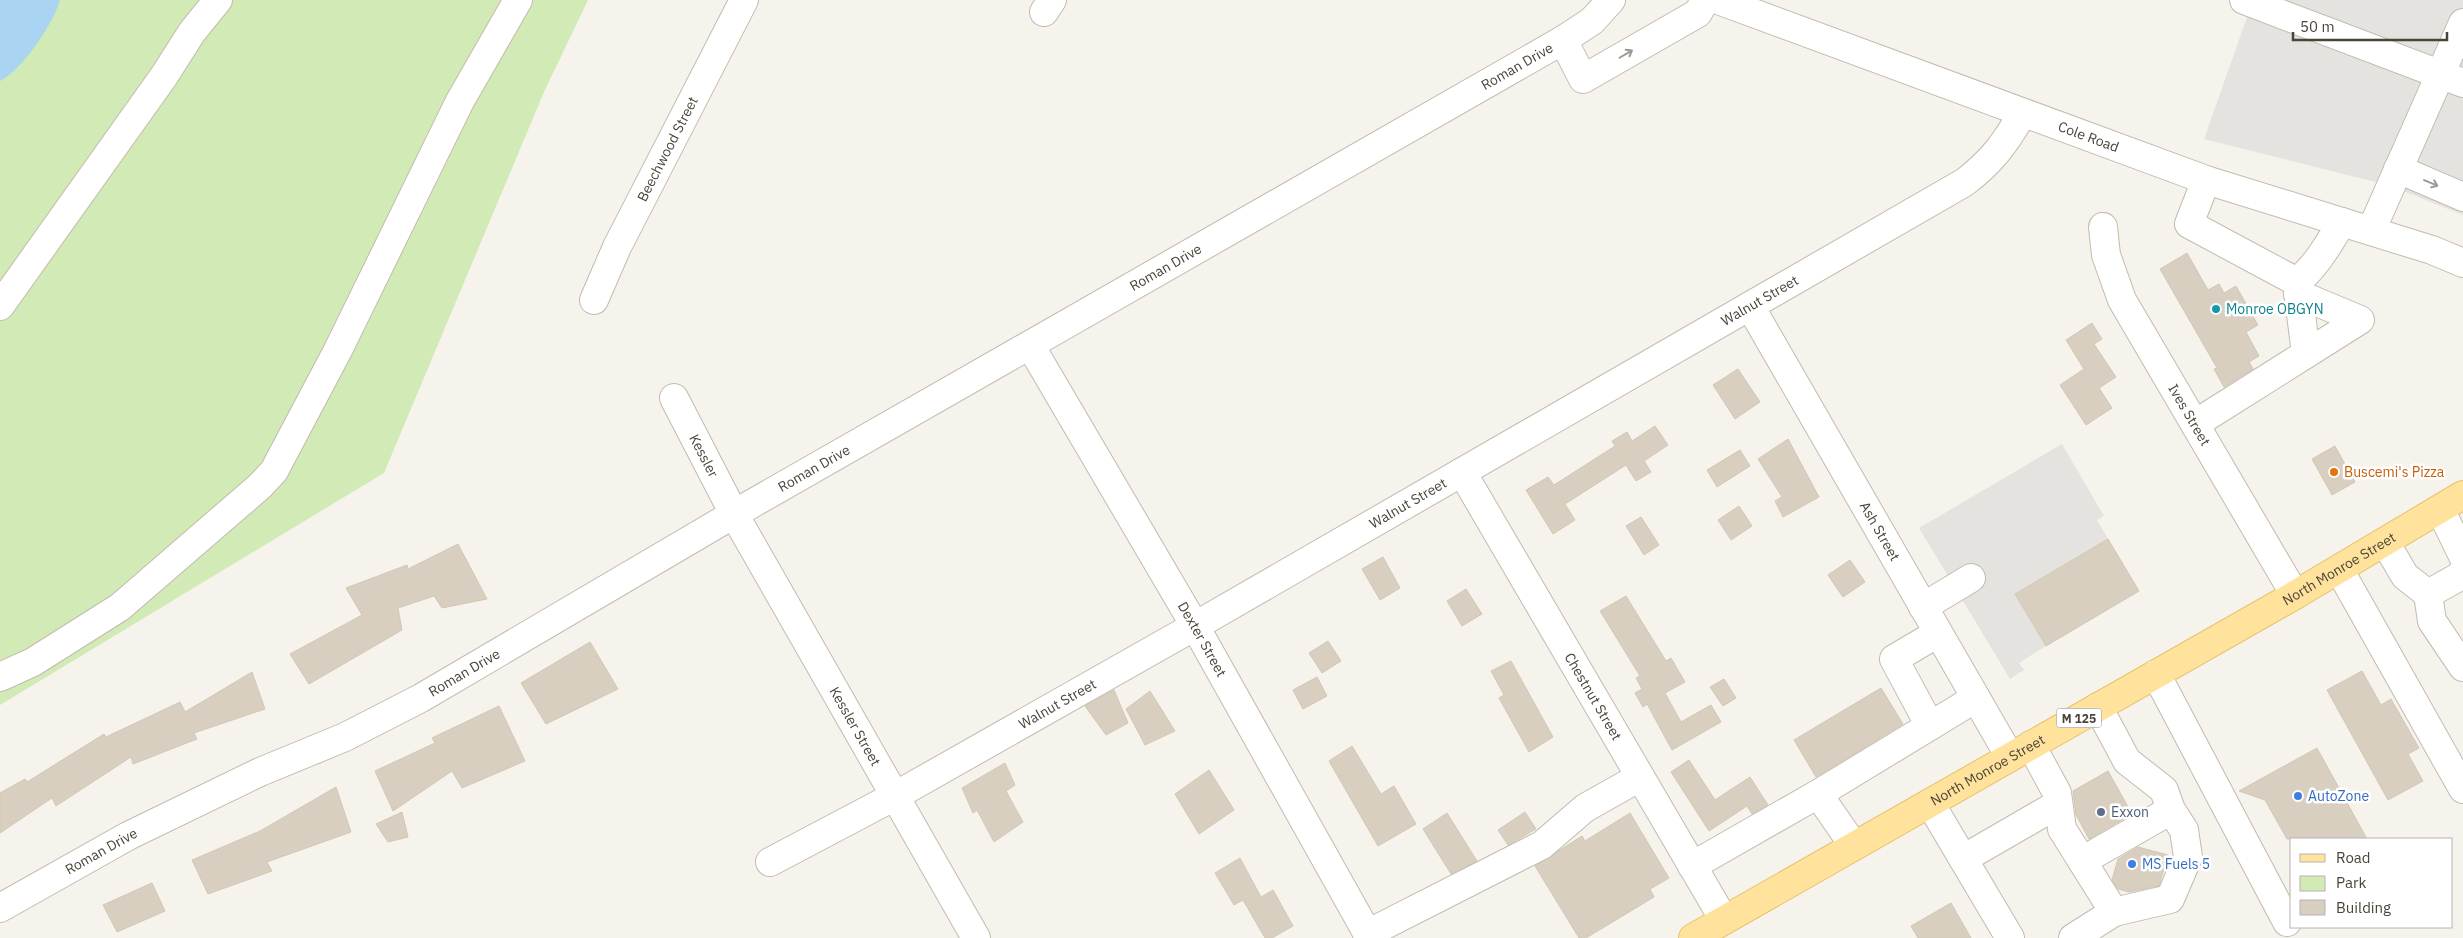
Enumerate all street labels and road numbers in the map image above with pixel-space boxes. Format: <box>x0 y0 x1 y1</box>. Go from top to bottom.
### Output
street label: Roman Drive <box>1478 38 1557 94</box>
street label: Beechwood Street <box>633 93 702 205</box>
street label: Cole Road <box>2056 117 2122 156</box>
street label: Roman Drive <box>1126 239 1205 295</box>
street label: Walnut Street <box>1718 271 1802 330</box>
street label: Ives Street <box>2164 381 2214 449</box>
street label: Kessler <box>685 431 723 480</box>
street label: Roman Drive <box>775 440 853 496</box>
street label: Walnut Street <box>1366 474 1450 533</box>
street label: Ash Street <box>1856 498 1904 564</box>
street label: North Monroe Street <box>2279 528 2399 609</box>
street label: Dexter Street <box>1174 599 1231 680</box>
street label: Roman Drive <box>425 644 504 701</box>
street label: Chestnut Street <box>1561 649 1626 744</box>
street label: Walnut Street <box>1015 675 1099 733</box>
street label: Kessler Street <box>825 684 885 769</box>
road number: M 125 <box>2056 708 2102 728</box>
street label: North Monroe Street <box>1927 730 2048 810</box>
street label: Roman Drive <box>62 824 140 879</box>

